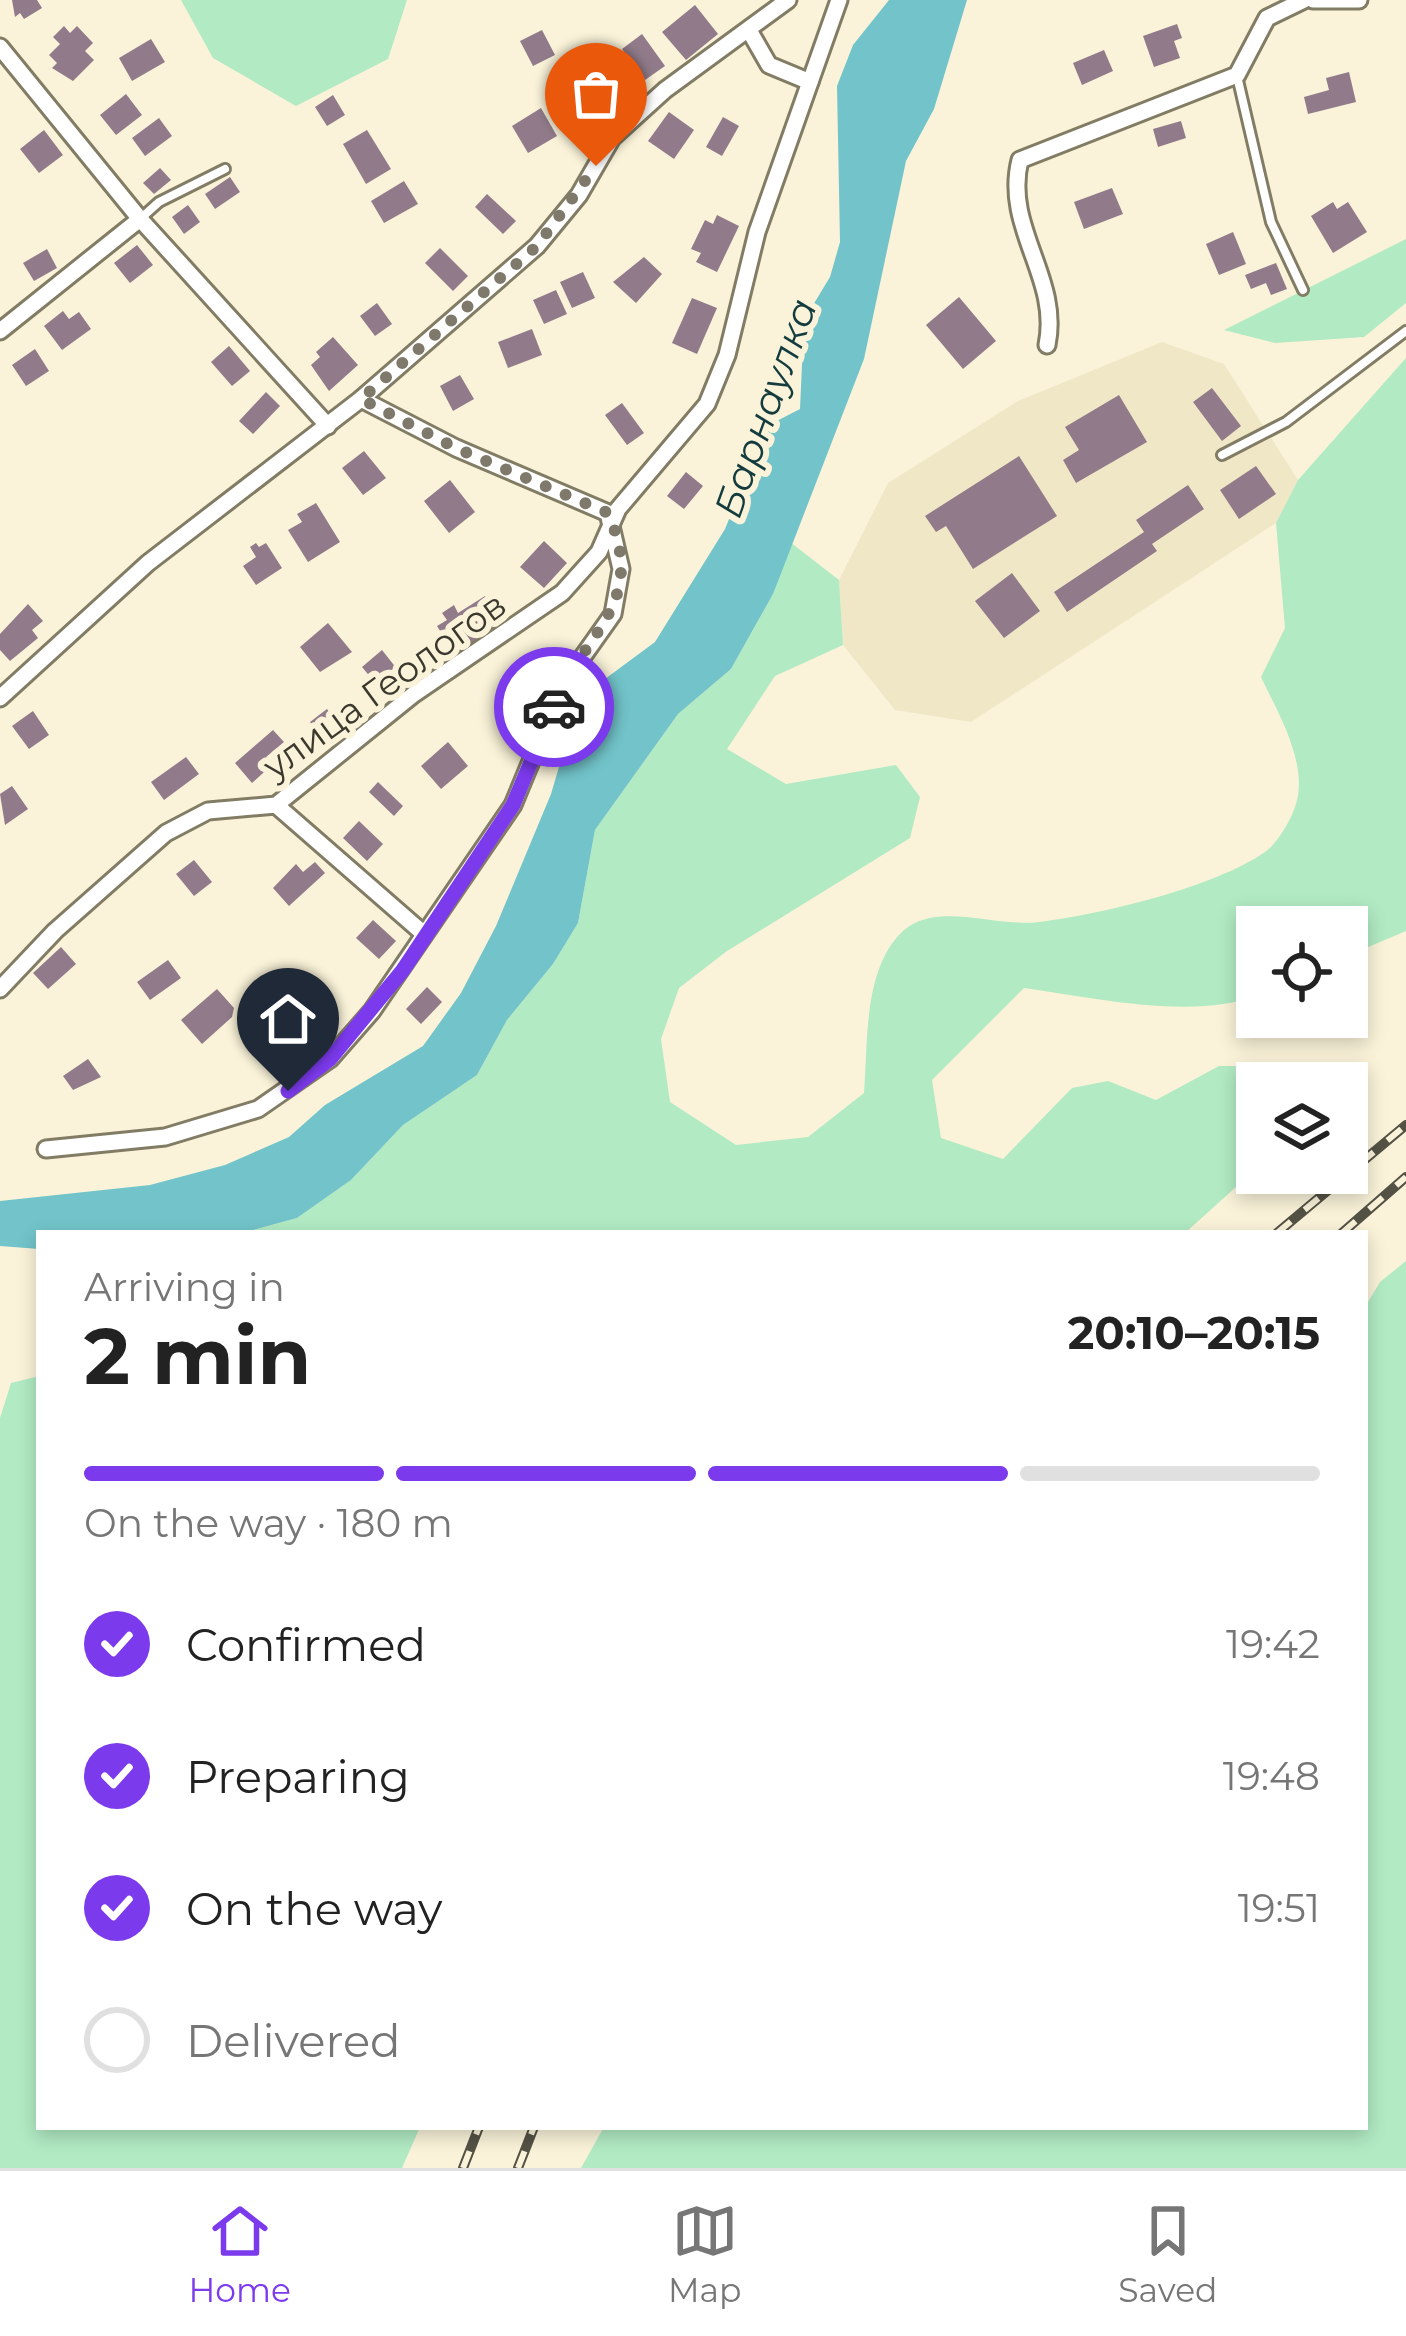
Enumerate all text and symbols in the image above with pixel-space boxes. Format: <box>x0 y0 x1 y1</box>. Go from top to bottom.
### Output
pin <box>545 43 647 166</box>
icon: bag <box>563 61 629 127</box>
water label: Барнаулка <box>703 292 827 524</box>
street label: улица Геологов <box>253 582 514 789</box>
courier <box>494 647 614 767</box>
icon: car <box>521 674 587 740</box>
map controls <box>1236 906 1368 1194</box>
button: locate <box>1236 906 1368 1038</box>
pin <box>237 968 339 1091</box>
icon: home <box>255 986 321 1052</box>
button: layers <box>1236 1062 1368 1194</box>
text: Arriving in <box>84 1263 285 1311</box>
text: 20:10–20:15 <box>1068 1305 1320 1360</box>
text: 2 min <box>84 1308 311 1404</box>
text: On the way · 180 m <box>84 1499 453 1547</box>
icon: check <box>84 1611 150 1677</box>
text: Confirmed <box>186 1617 426 1672</box>
text: 19:42 <box>1226 1620 1320 1668</box>
icon: check <box>84 1743 150 1809</box>
text: Preparing <box>186 1749 410 1804</box>
text: 19:48 <box>1223 1752 1320 1800</box>
icon: check <box>84 1875 150 1941</box>
text: On the way <box>186 1881 442 1936</box>
text: 19:51 <box>1238 1884 1320 1932</box>
text: Delivered <box>186 2013 401 2068</box>
tab: Home <box>189 2198 291 2310</box>
tab: Map <box>668 2198 741 2310</box>
tab: Saved <box>1118 2198 1217 2310</box>

